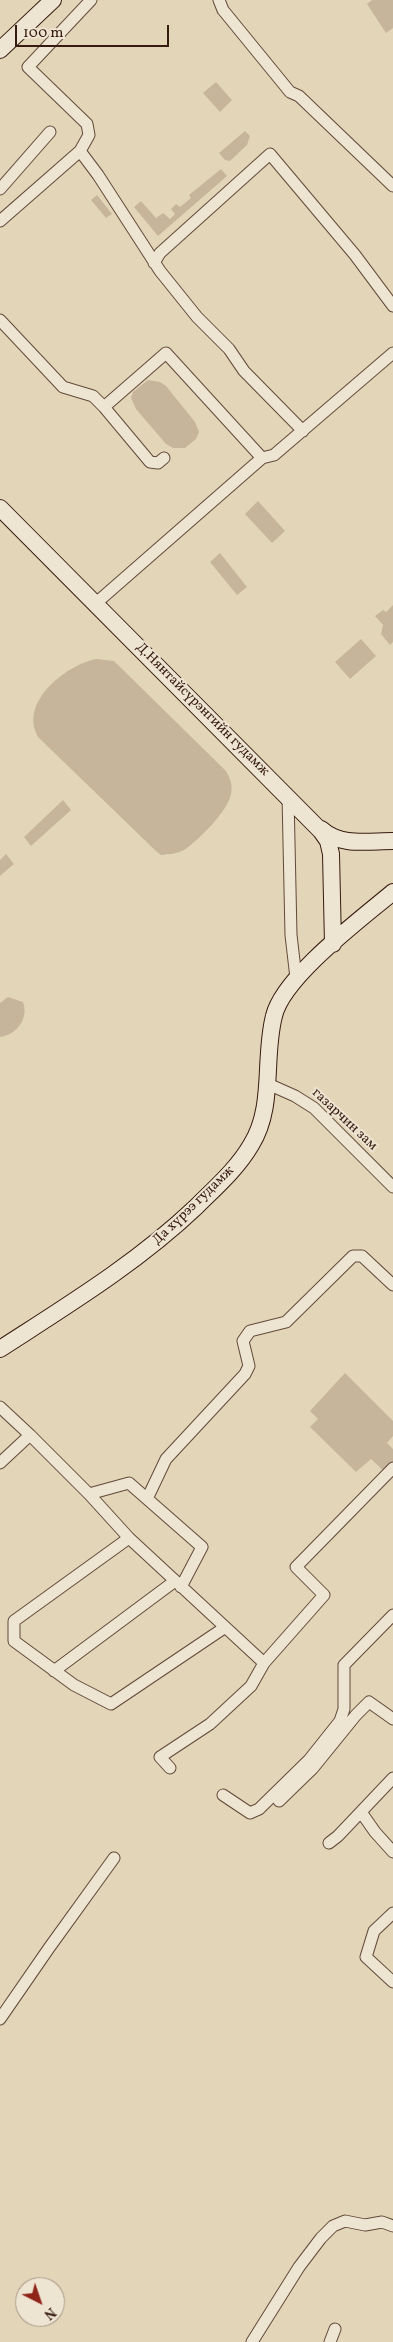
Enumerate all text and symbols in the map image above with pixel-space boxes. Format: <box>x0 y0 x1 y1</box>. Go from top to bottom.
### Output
scale bar <box>18 15 171 47</box>
text: 100 m <box>23 23 63 44</box>
street label: Д.Нянтайсүрэнгийн гудамж <box>132 640 272 780</box>
street label: газарчин зам <box>308 1085 380 1155</box>
street label: Да хүрээ гудамж <box>150 1163 238 1249</box>
north arrow <box>15 2277 65 2327</box>
text: N <box>39 2302 60 2323</box>

